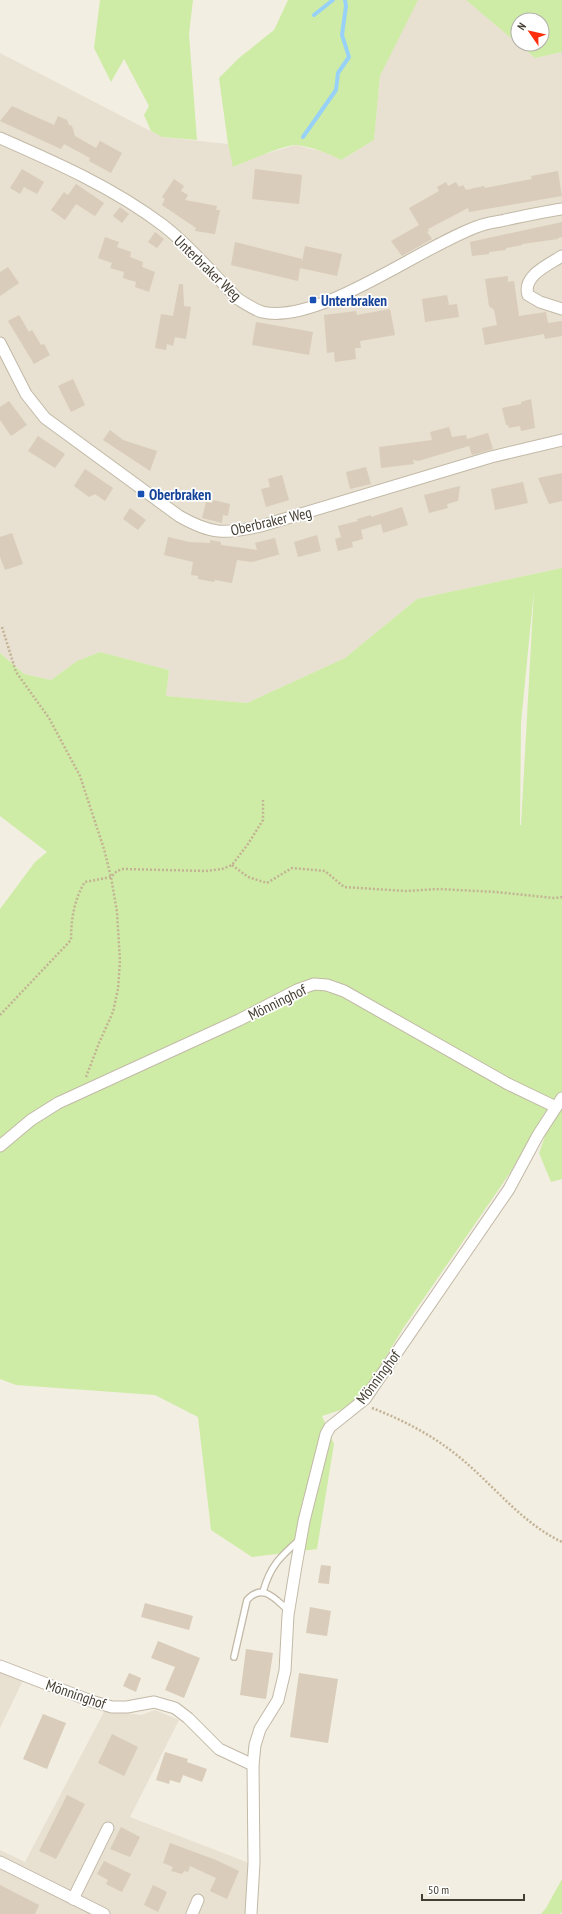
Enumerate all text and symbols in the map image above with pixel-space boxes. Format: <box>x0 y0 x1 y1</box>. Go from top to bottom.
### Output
north arrow <box>510 12 550 52</box>
text: N <box>514 20 529 33</box>
street label: Unterbraker Weg <box>170 231 246 305</box>
place label: Unterbraken <box>321 291 387 310</box>
marker: Unterbraken <box>308 295 318 305</box>
place label: Oberbraken <box>149 485 211 504</box>
marker: Oberbraken <box>136 489 146 499</box>
street label: Oberbraker Weg <box>229 502 313 540</box>
street label: Mönninghof <box>245 979 310 1024</box>
street label: Mönninghof <box>352 1345 405 1408</box>
street label: Mönninghof <box>43 1675 110 1713</box>
scale bar <box>422 1876 524 1902</box>
text: 50 m <box>428 1882 449 1897</box>

